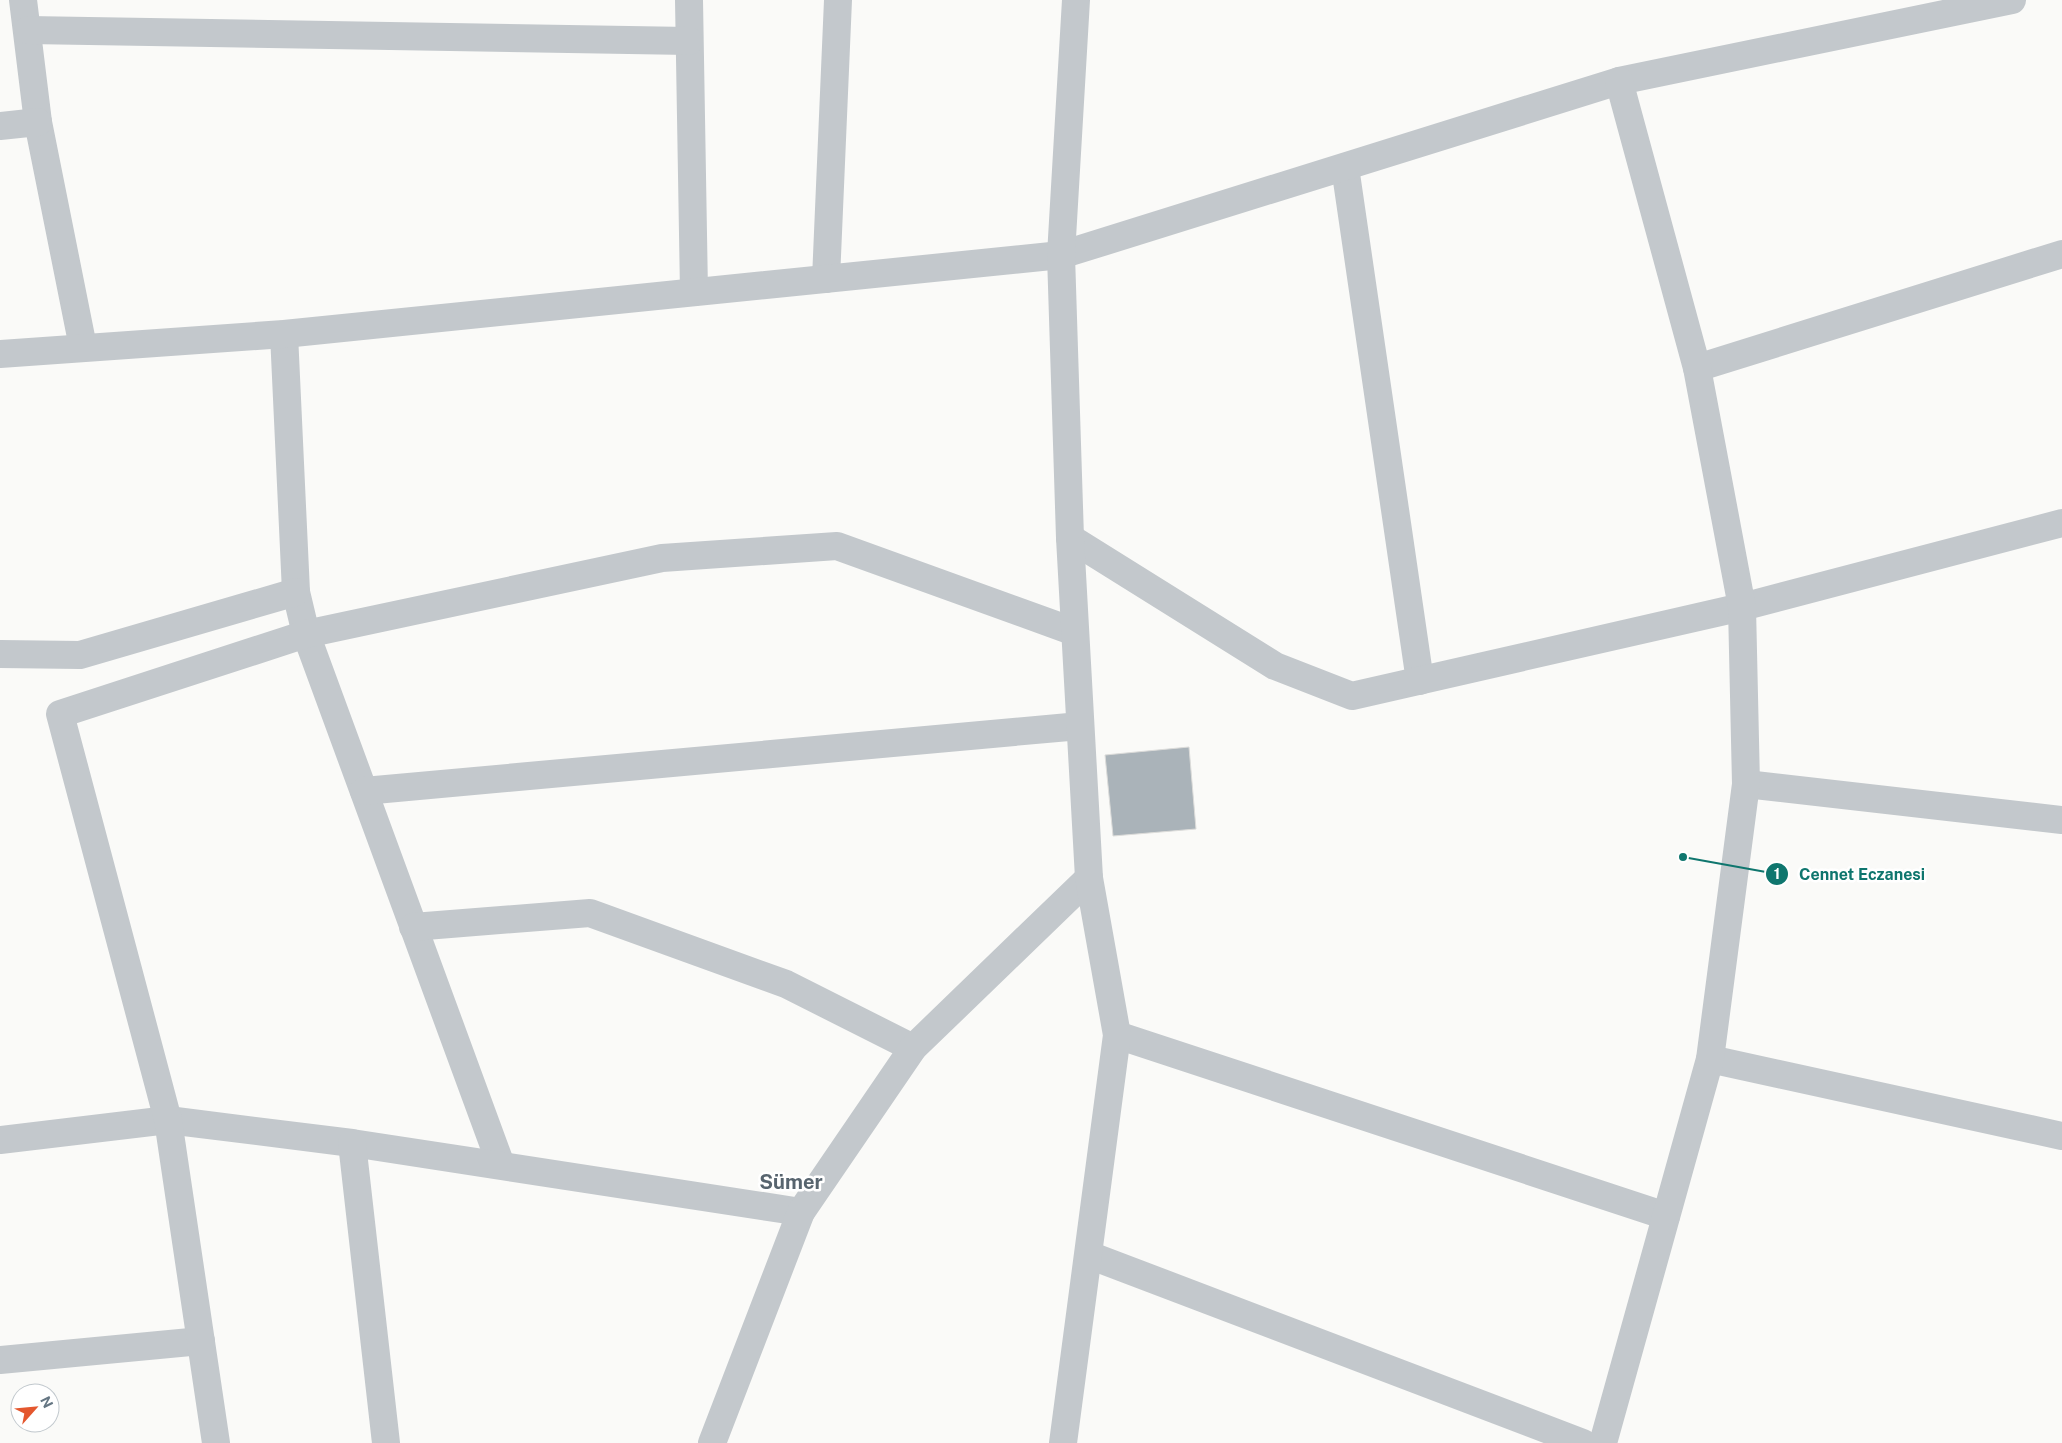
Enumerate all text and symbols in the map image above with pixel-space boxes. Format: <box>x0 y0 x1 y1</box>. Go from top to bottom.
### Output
callout: Cennet Eczanesi <box>1764 858 1936 889</box>
text: 1 <box>1774 865 1780 882</box>
text: Cennet Eczanesi <box>1799 865 1925 884</box>
district label: Sümer <box>759 1170 823 1194</box>
north arrow <box>10 1383 60 1433</box>
text: N <box>37 1394 56 1411</box>

